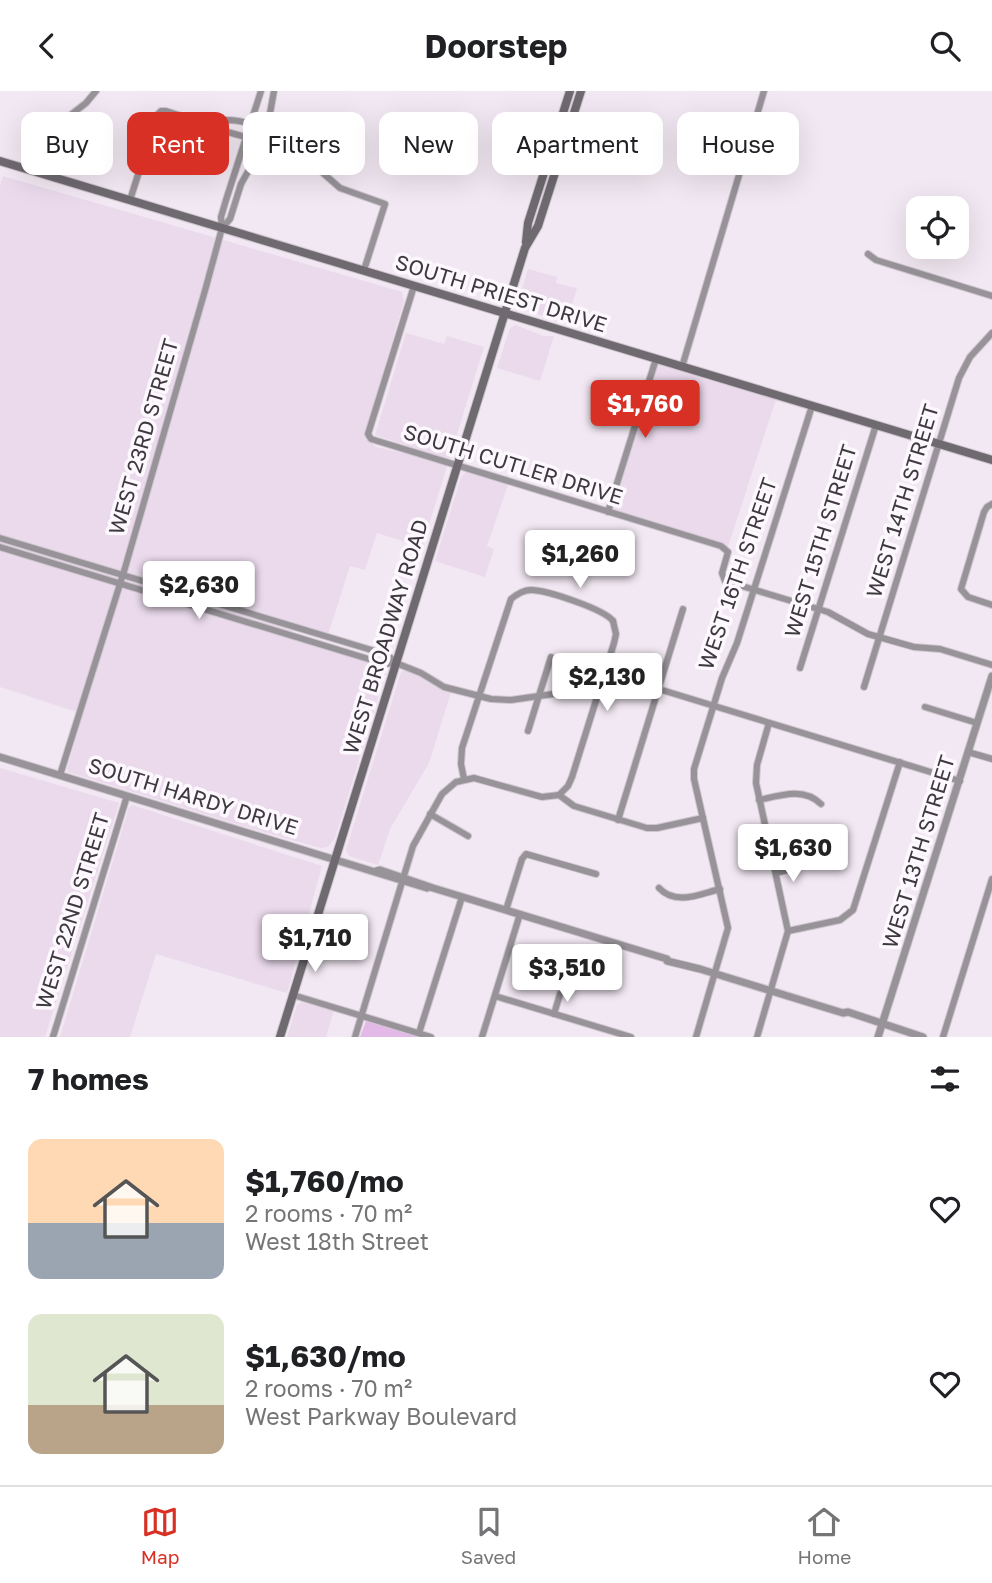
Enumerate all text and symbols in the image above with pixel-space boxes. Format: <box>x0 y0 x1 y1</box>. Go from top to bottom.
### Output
icon: back <box>28 27 66 65</box>
text: Doorstep <box>425 27 567 65</box>
icon: search <box>926 27 964 65</box>
chip: Buy <box>21 112 113 175</box>
chip: Rent <box>127 112 229 175</box>
chip: Filters <box>243 112 365 175</box>
chip: New <box>379 112 478 175</box>
chip: Apartment <box>492 112 663 175</box>
chip: House <box>677 112 799 175</box>
map controls <box>906 196 969 259</box>
button: locate <box>906 196 969 259</box>
street label: SOUTH PRIEST DRIVE <box>392 248 610 338</box>
street label: WEST 23RD STREET <box>103 336 183 538</box>
pin: $1,760 <box>588 381 702 440</box>
text: $1,760 <box>607 389 683 417</box>
street label: WEST 14TH STREET <box>860 401 944 601</box>
street label: SOUTH CUTLER DRIVE <box>401 418 626 510</box>
street label: WEST 15TH STREET <box>778 441 862 640</box>
street label: WEST 16TH STREET <box>692 474 782 673</box>
street label: WEST BROADWAY ROAD <box>337 516 433 757</box>
pin: $1,260 <box>523 531 637 590</box>
text: $1,260 <box>541 539 619 567</box>
pin: $2,630 <box>142 561 256 621</box>
text: $2,630 <box>159 570 239 598</box>
pin: $2,130 <box>550 653 664 713</box>
text: $2,130 <box>568 662 646 690</box>
street label: SOUTH HARDY DRIVE <box>85 752 301 840</box>
street label: WEST 13TH STREET <box>876 752 960 951</box>
street label: WEST 22ND STREET <box>30 809 114 1012</box>
pin: $1,630 <box>736 825 850 884</box>
text: $1,630 <box>754 833 832 861</box>
pin: $1,710 <box>258 915 372 974</box>
text: $1,710 <box>278 923 352 951</box>
pin: $3,510 <box>510 944 624 1004</box>
text: $3,510 <box>528 953 606 981</box>
icon: filters <box>926 1060 964 1098</box>
text: 7 homes <box>28 1061 149 1097</box>
text: $1,760/mo <box>245 1163 404 1199</box>
icon: home <box>84 1167 168 1251</box>
icon: heart <box>926 1190 964 1228</box>
text: 2 rooms · 70 m² <box>245 1199 412 1227</box>
text: West 18th Street <box>245 1227 429 1255</box>
text: $1,630/mo <box>245 1338 406 1374</box>
icon: home <box>84 1342 168 1426</box>
icon: heart <box>926 1365 964 1403</box>
text: 2 rooms · 70 m² <box>245 1374 412 1402</box>
text: West Parkway Boulevard <box>245 1402 517 1430</box>
tab: Map <box>141 1503 179 1568</box>
tab: Saved <box>461 1503 516 1568</box>
tab: Home <box>798 1503 851 1568</box>

